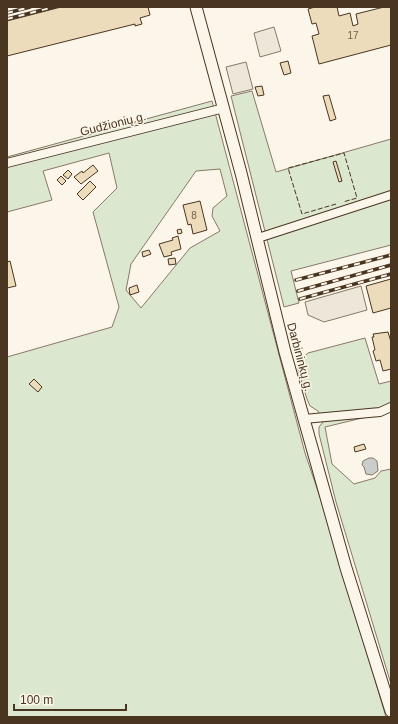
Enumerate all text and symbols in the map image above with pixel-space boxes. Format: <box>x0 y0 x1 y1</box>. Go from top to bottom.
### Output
house number: 17 <box>347 30 359 41</box>
street label: Gudžionių g. <box>79 109 147 139</box>
house number: 8 <box>191 210 197 221</box>
street label: Darbininkų g. <box>284 321 316 393</box>
scale bar <box>14 686 126 712</box>
text: 100 m <box>20 693 53 707</box>

